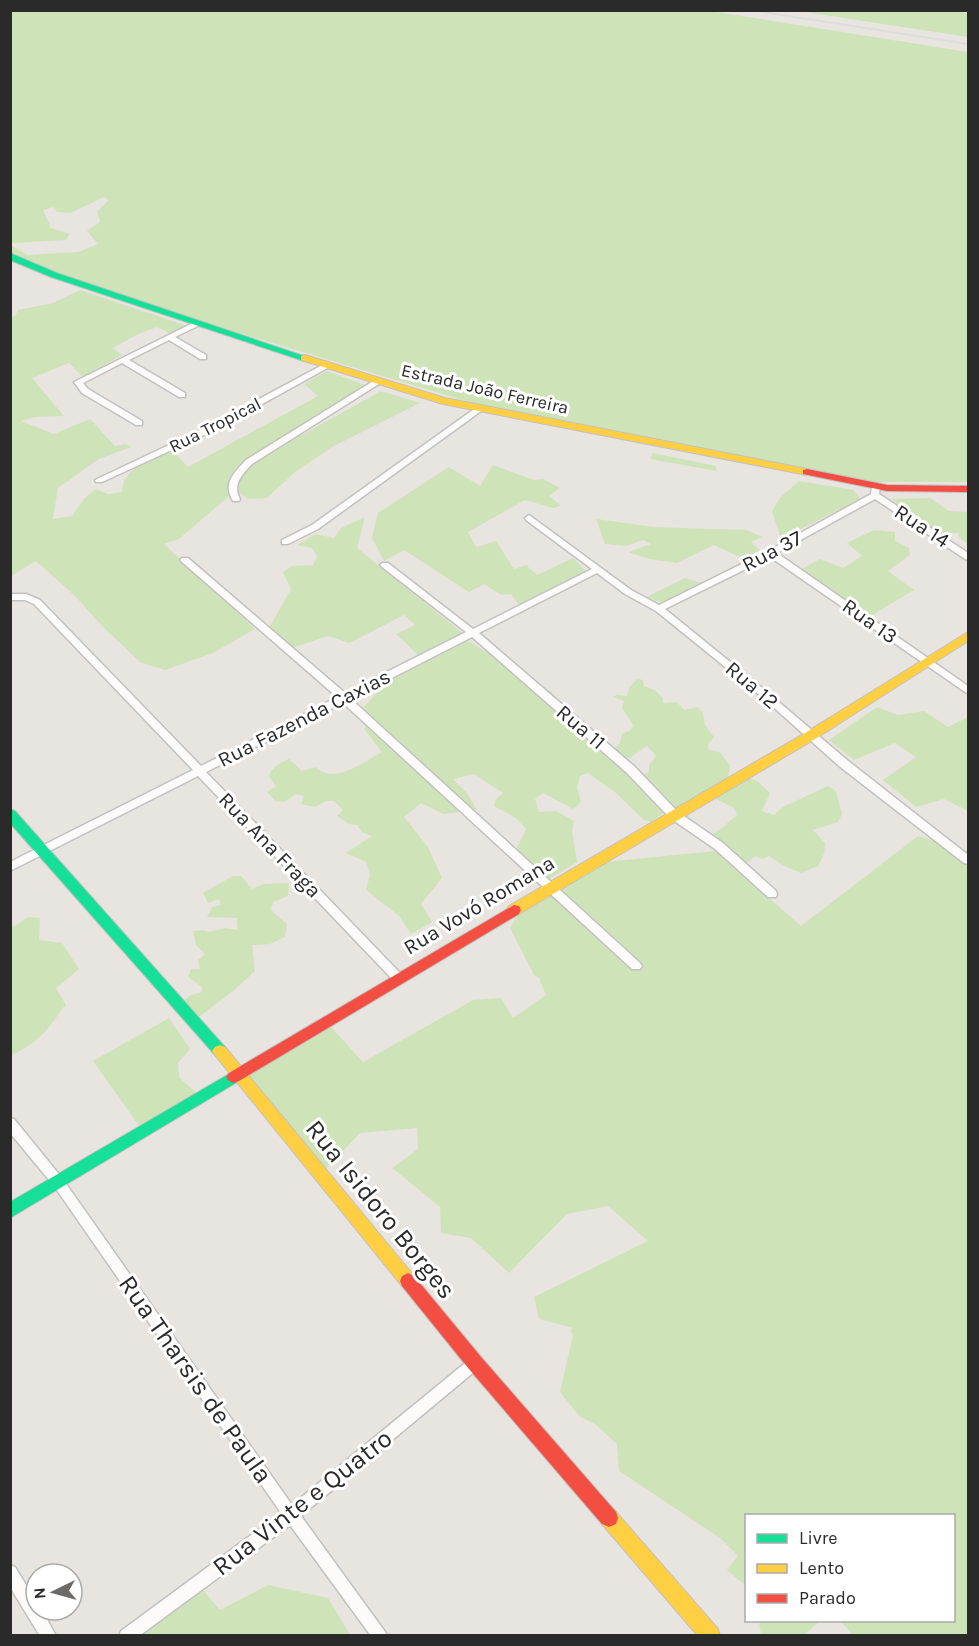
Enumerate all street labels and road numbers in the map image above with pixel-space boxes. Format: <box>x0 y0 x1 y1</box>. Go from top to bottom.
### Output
street label: Estrada João Ferreira <box>399 359 571 419</box>
street label: Rua Tropical <box>165 392 265 458</box>
street label: Rua 14 <box>890 499 954 553</box>
street label: Rua 37 <box>738 525 806 577</box>
street label: Rua 13 <box>838 594 902 648</box>
street label: Rua 12 <box>721 656 783 714</box>
street label: Rua Fazenda Caxias <box>214 664 394 772</box>
street label: Rua 11 <box>552 700 610 754</box>
street label: Rua Ana Fraga <box>214 787 326 903</box>
street label: Rua Vovó Romana <box>399 851 559 959</box>
street label: Rua Isidoro Borges <box>299 1114 462 1305</box>
street label: Rua Tharsis de Paula <box>112 1269 279 1489</box>
street label: Rua Vinte e Quatro <box>206 1423 398 1582</box>

